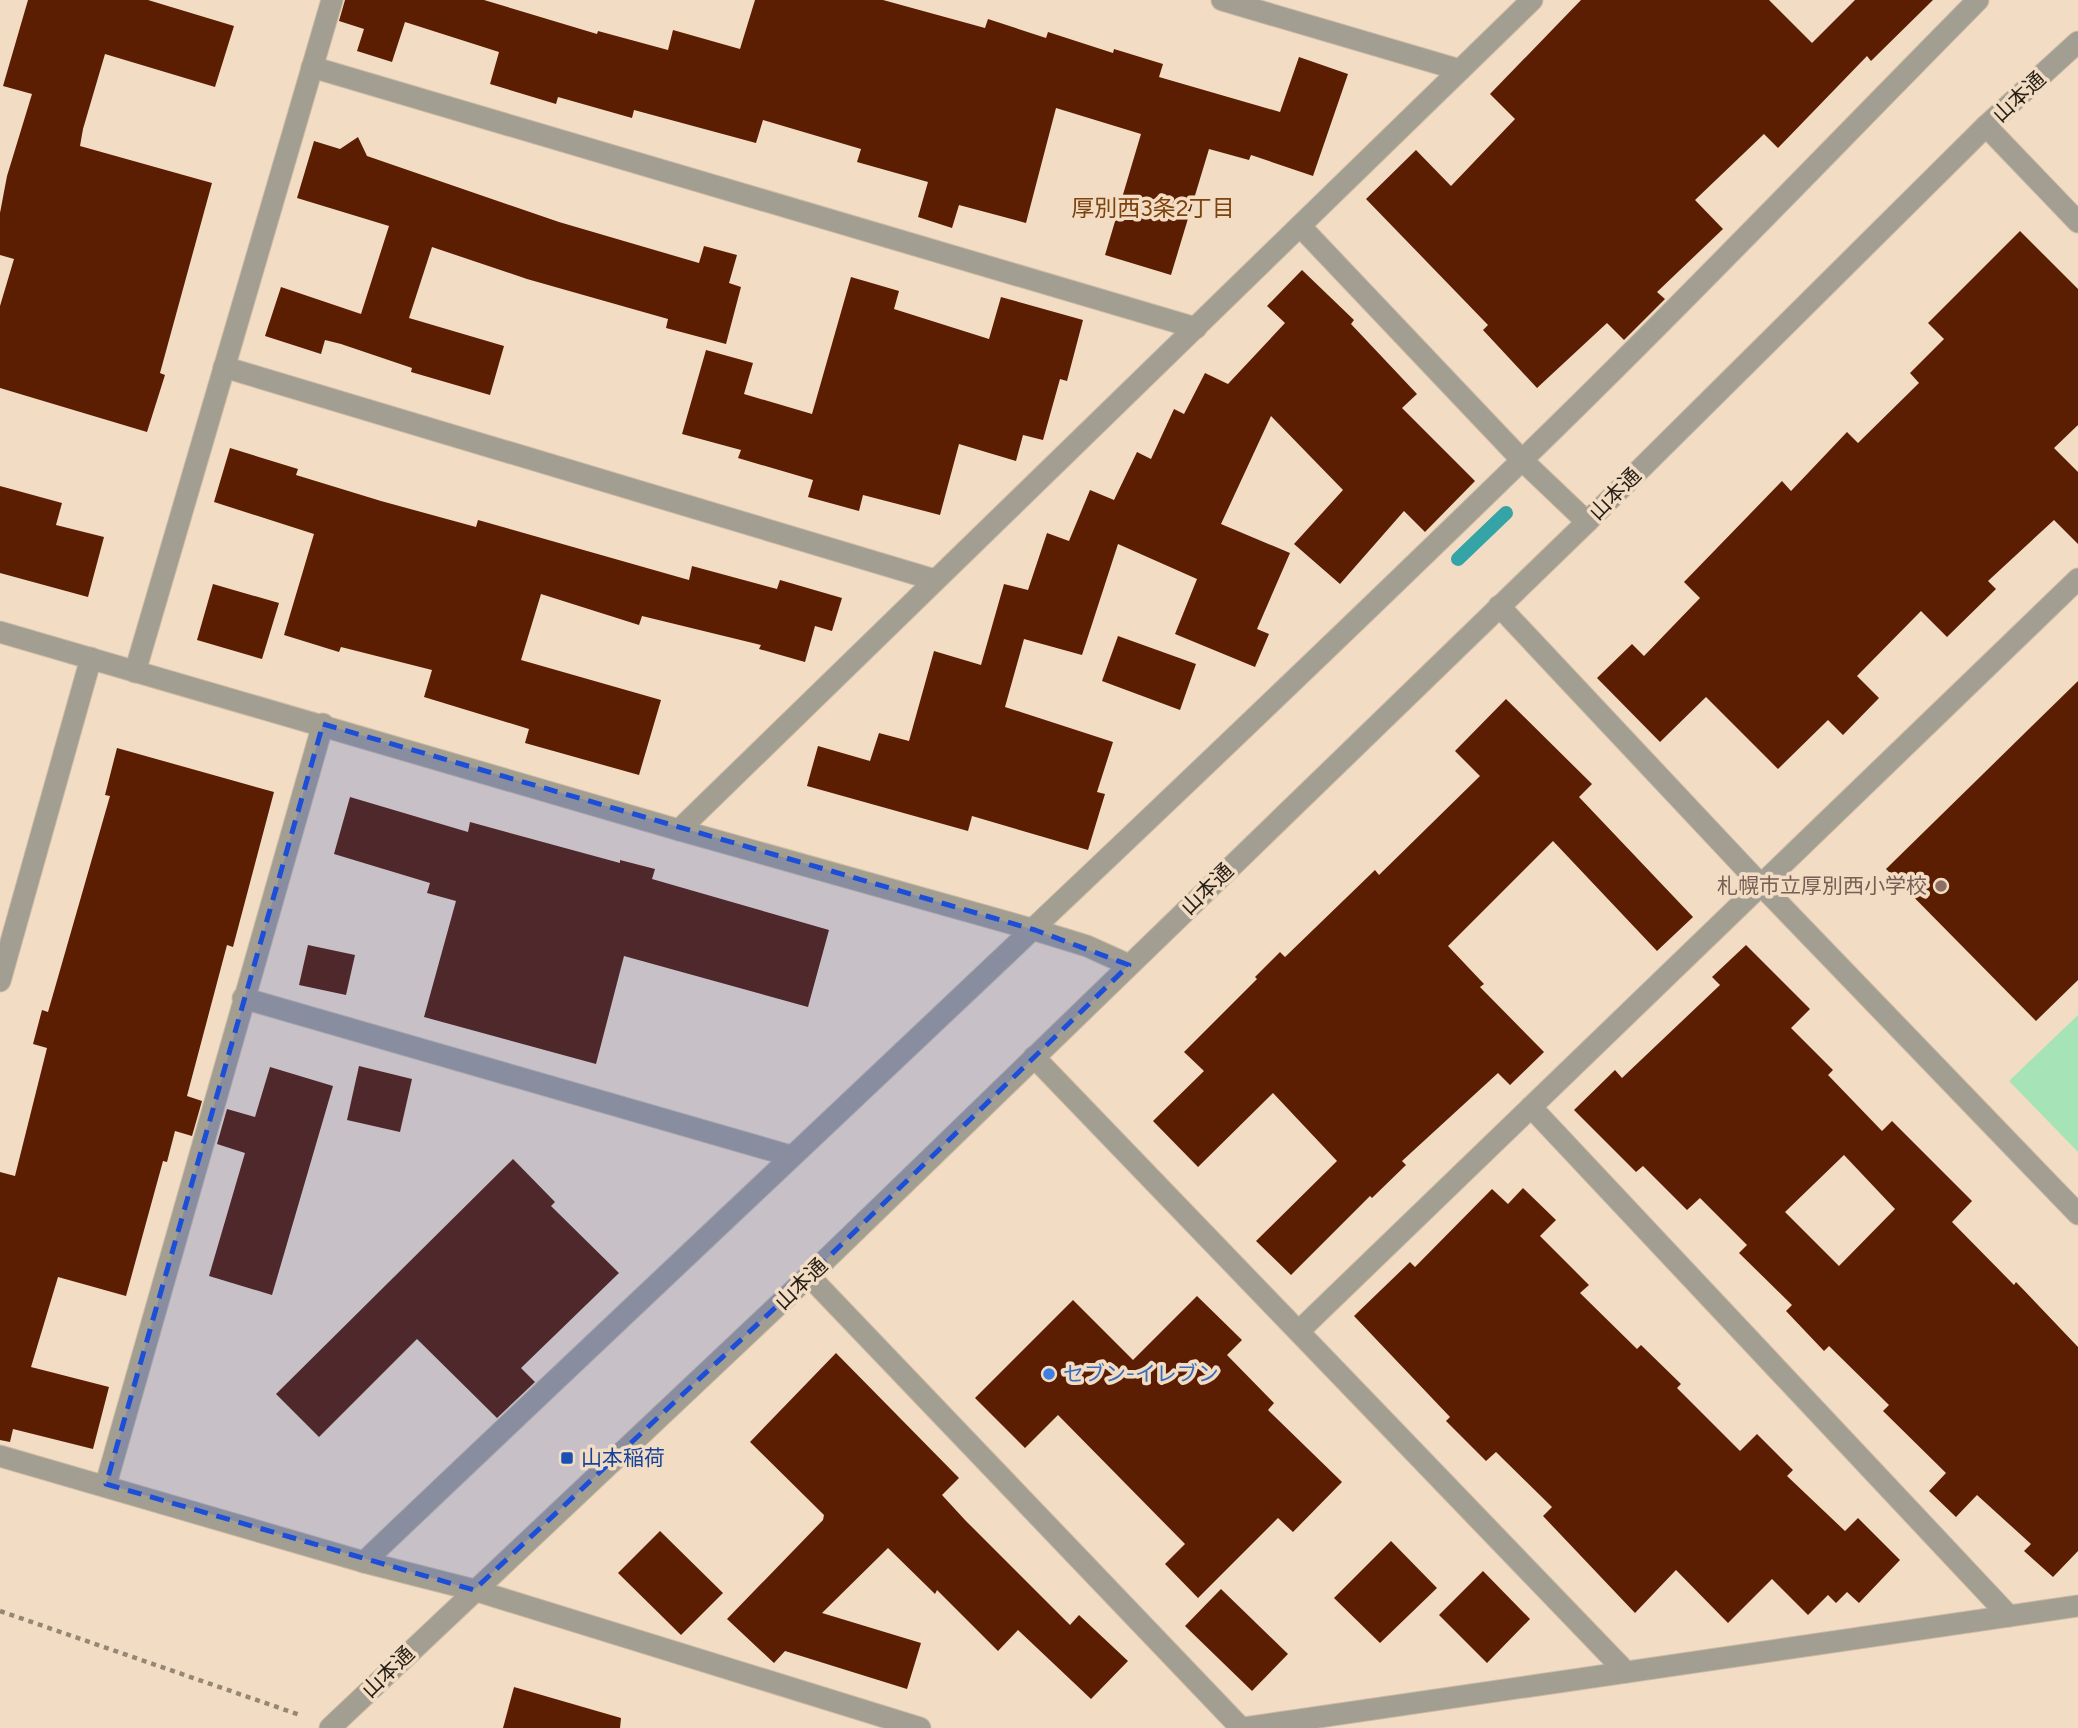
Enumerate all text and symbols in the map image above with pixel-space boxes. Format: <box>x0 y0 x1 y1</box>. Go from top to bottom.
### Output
street label: 山本通 <box>1987 66 2050 127</box>
district label: 厚別西3条2丁目 <box>1071 194 1235 222</box>
street label: 山本通 <box>1584 463 1646 525</box>
street label: 山本通 <box>1175 858 1238 920</box>
place label: 札幌市立厚別西小学校 <box>1717 873 1927 898</box>
marker: 札幌市立厚別西小学校 <box>1933 878 1949 894</box>
street label: 山本通 <box>769 1253 832 1315</box>
place label: セブン-イレブン <box>1063 1361 1219 1386</box>
marker: セブン-イレブン <box>1041 1366 1057 1382</box>
place label: 山本稲荷 <box>581 1445 665 1470</box>
marker: 山本稲荷 <box>559 1450 575 1466</box>
street label: 山本通 <box>356 1641 419 1703</box>

